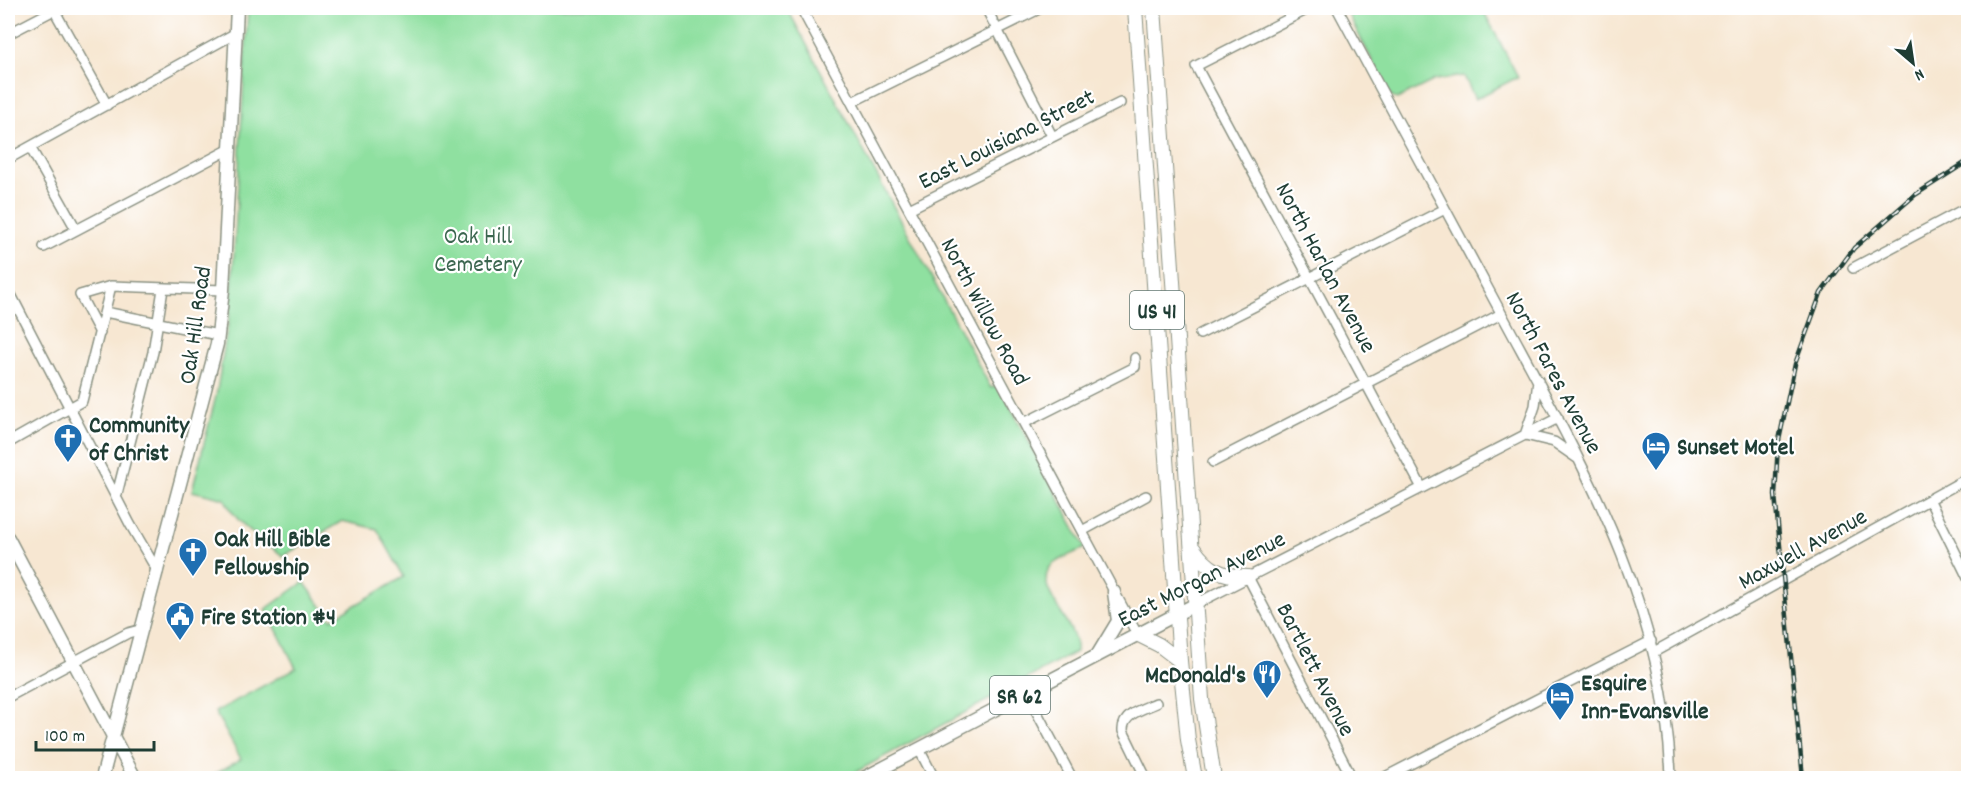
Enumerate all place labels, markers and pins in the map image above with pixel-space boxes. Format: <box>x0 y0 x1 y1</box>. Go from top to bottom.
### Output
place label: Community of Christ <box>89 410 190 472</box>
church icon: Community of Christ <box>52 422 84 464</box>
hotel icon: Sunset Motel <box>1640 430 1672 472</box>
place label: Sunset Motel <box>1677 432 1794 466</box>
place label: Oak Hill Bible Fellowship <box>214 524 331 586</box>
church icon: Oak Hill Bible Fellowship <box>177 536 209 578</box>
public building icon: Fire Station #4 <box>164 600 196 642</box>
place label: Fire Station #4 <box>201 602 336 636</box>
restaurant icon: McDonald's <box>1251 658 1283 700</box>
place label: McDonald's <box>1145 660 1246 694</box>
place label: Esquire Inn-Evansville <box>1581 668 1709 730</box>
hotel icon: Esquire Inn-Evansville <box>1544 680 1576 722</box>

